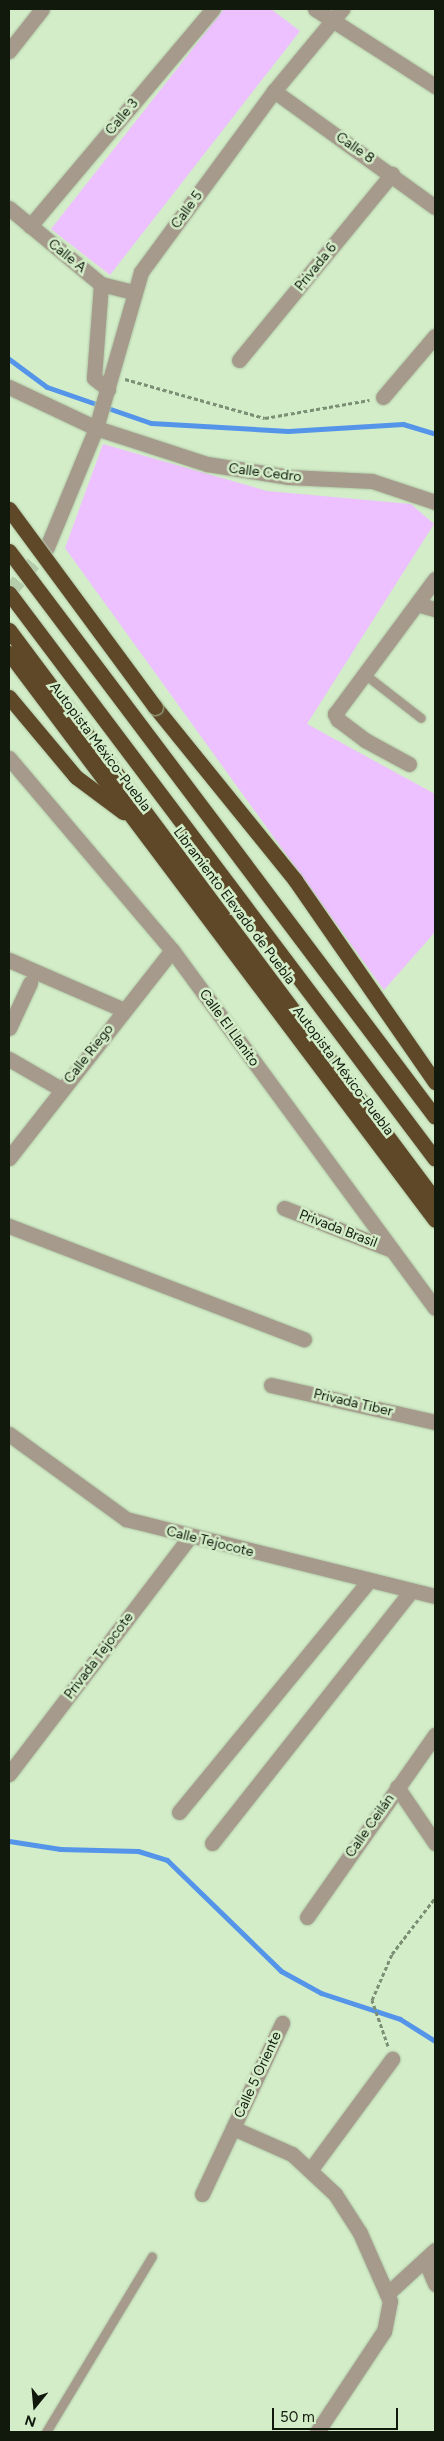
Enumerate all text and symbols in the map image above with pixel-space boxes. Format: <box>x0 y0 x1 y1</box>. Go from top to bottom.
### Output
street label: Calle 3 <box>102 95 142 139</box>
street label: Calle 8 <box>333 129 377 167</box>
street label: Calle 5 <box>168 188 206 232</box>
street label: Calle A <box>45 236 89 276</box>
street label: Privada 6 <box>292 240 340 294</box>
street label: Calle Cedro <box>228 460 302 486</box>
street label: Autopista México-Puebla <box>46 679 154 815</box>
street label: Libramiento Elevado de Puebla <box>169 824 299 988</box>
street label: Calle El Llanito <box>195 986 263 1070</box>
street label: Autopista México-Puebla <box>289 1003 397 1139</box>
street label: Calle Riego <box>61 1021 117 1087</box>
street label: Privada Brasil <box>297 1206 379 1252</box>
street label: Privada Tiber <box>312 1386 394 1420</box>
street label: Calle Tejocote <box>165 1523 255 1561</box>
street label: Privada Tejocote <box>61 1609 137 1703</box>
street label: Calle Ceilán <box>342 1791 398 1861</box>
street label: Calle 5 Oriente <box>231 2029 285 2121</box>
north arrow <box>10 2381 60 2431</box>
scale bar <box>274 2398 400 2430</box>
text: 50 m <box>280 2408 315 2426</box>
text: N <box>23 2411 38 2431</box>

